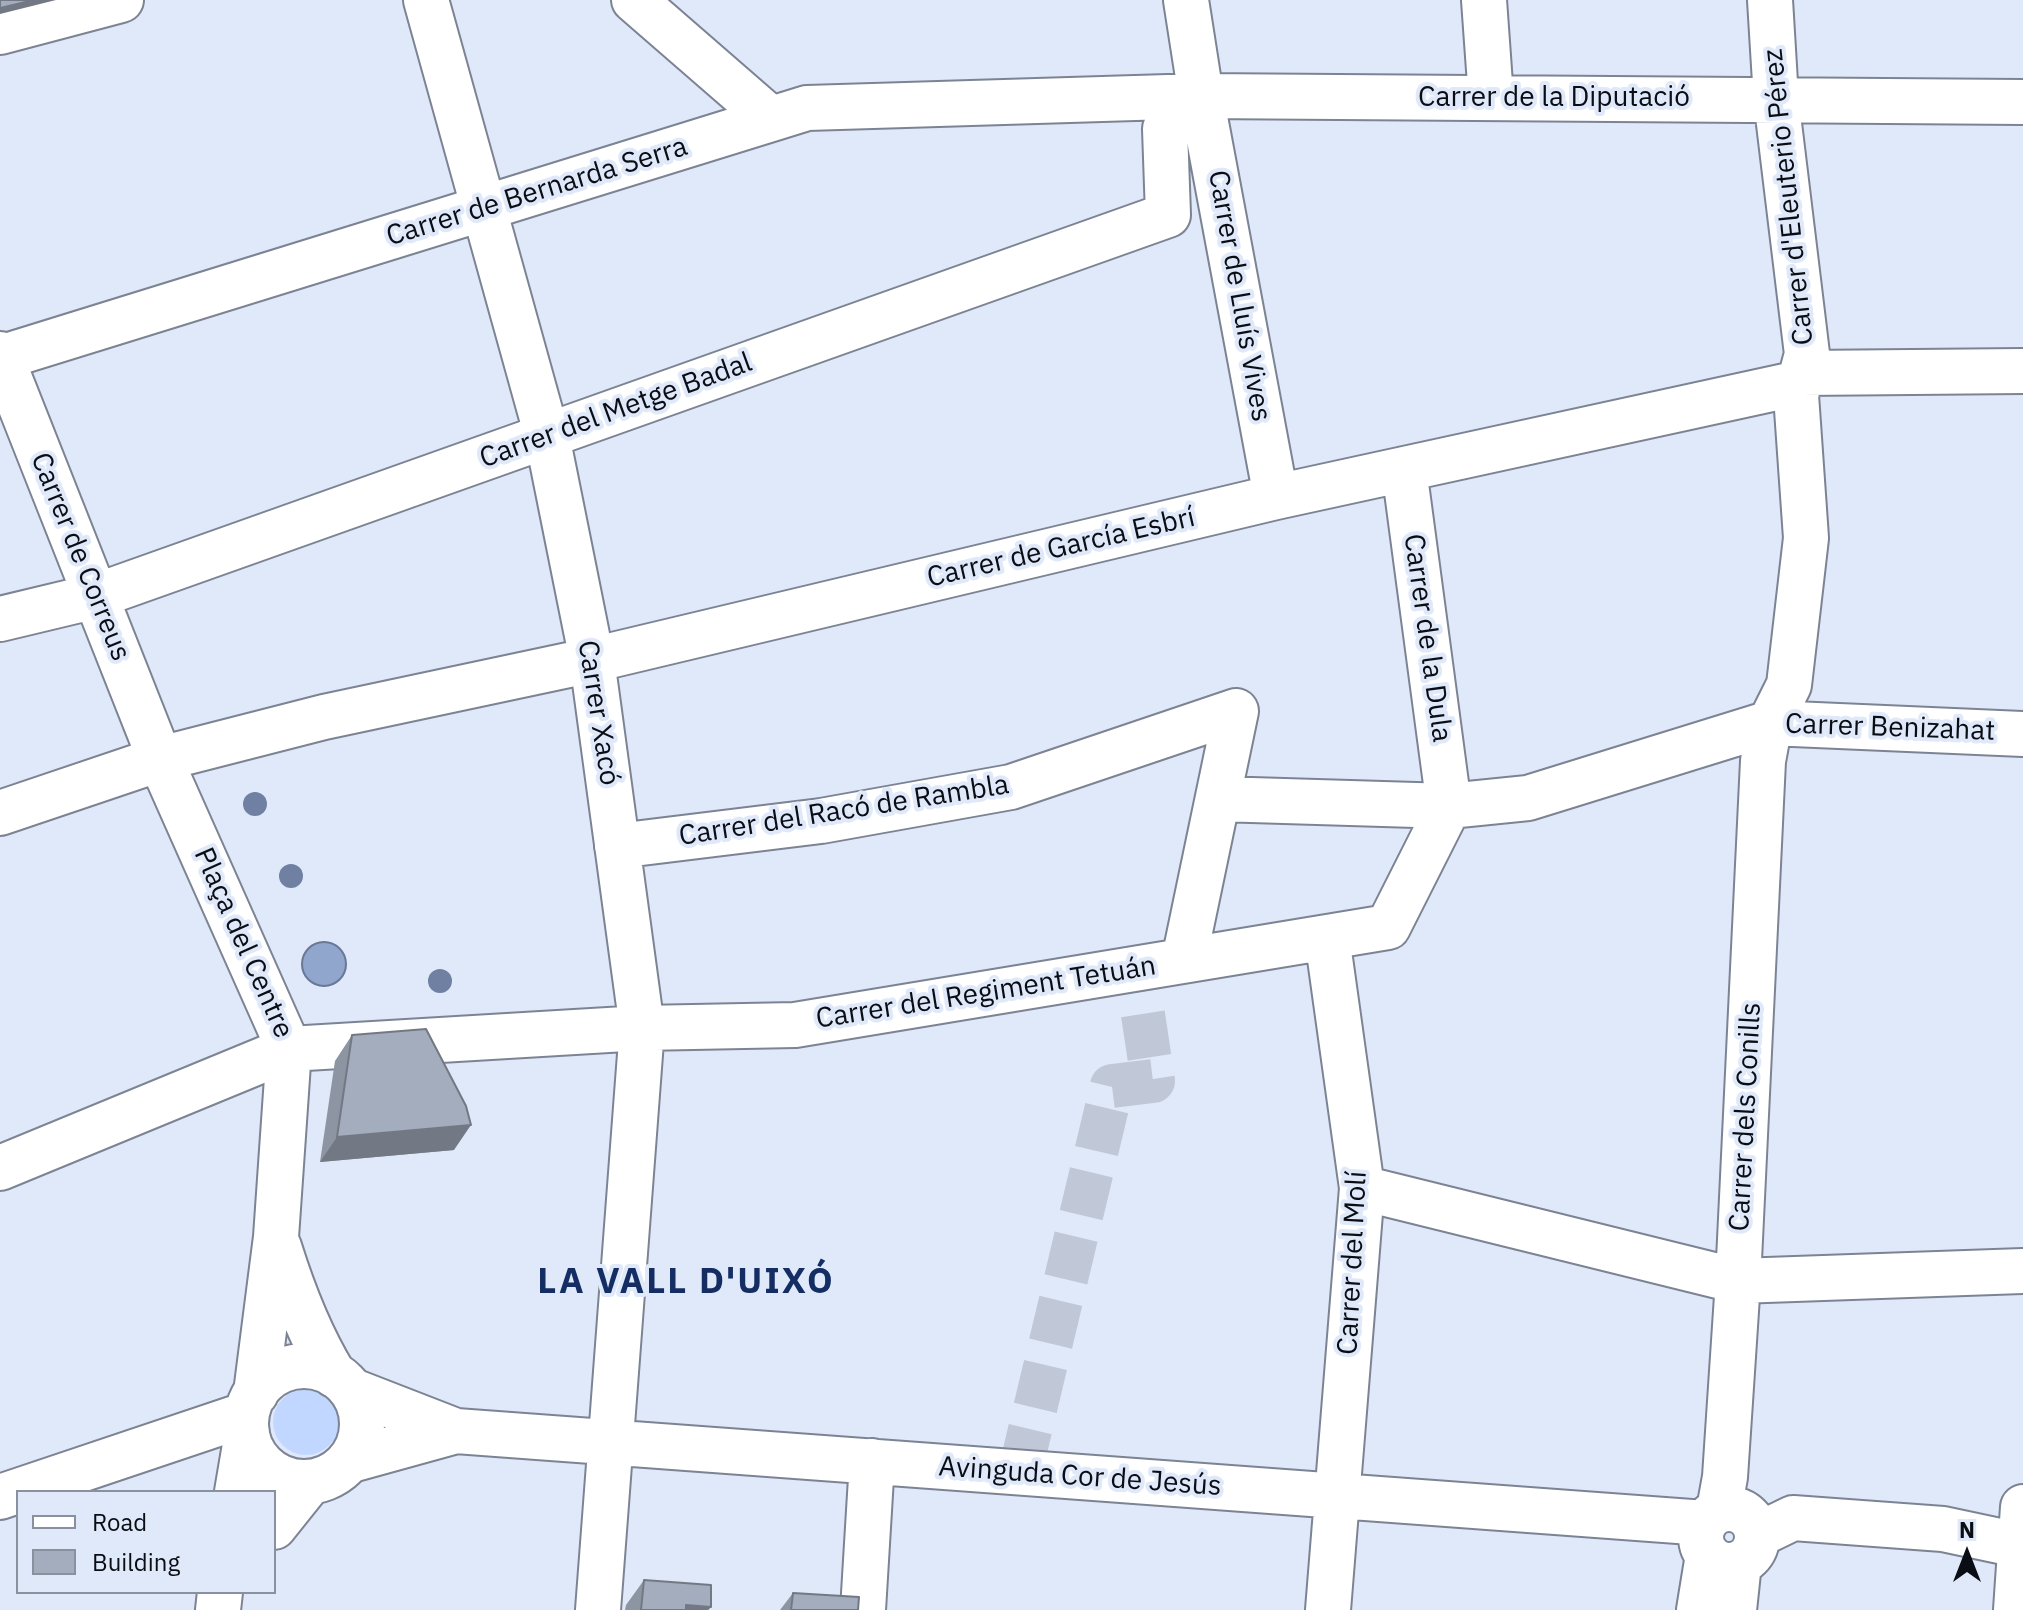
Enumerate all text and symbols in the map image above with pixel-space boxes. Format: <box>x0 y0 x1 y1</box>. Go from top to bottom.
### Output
street label: Carrer d'Eleuterio Pérez <box>1757 47 1821 347</box>
street label: Carrer de la Diputació <box>1418 81 1690 115</box>
street label: Carrer de Bernarda Serra <box>382 130 692 254</box>
street label: Carrer de Lluís Vives <box>1200 168 1278 424</box>
street label: Carrer del Metge Badal <box>475 346 757 476</box>
street label: Carrer de Correus <box>23 448 137 666</box>
street label: Carrer de García Esbrí <box>924 501 1198 595</box>
street label: Carrer de la Dula <box>1396 532 1458 744</box>
street label: Carrer Xacó <box>570 638 626 788</box>
street label: Carrer Benizahat <box>1784 708 1996 748</box>
street label: Carrer del Racó de Rambla <box>677 768 1011 854</box>
street label: Plaça del Centre <box>186 843 300 1043</box>
street label: Carrer del Regiment Tetuán <box>814 950 1158 1036</box>
street label: Carrer dels Conills <box>1723 1002 1769 1232</box>
street label: Carrer del Molí <box>1331 1170 1375 1356</box>
district label: LA VALL D'UIXÓ <box>537 1261 835 1305</box>
street label: Avinguda Cor de Jesús <box>937 1450 1223 1504</box>
legend <box>16 1490 276 1594</box>
text: Road <box>92 1506 147 1538</box>
north arrow <box>1927 1514 2007 1594</box>
text: N <box>1959 1515 1975 1544</box>
text: Building <box>92 1546 180 1578</box>

